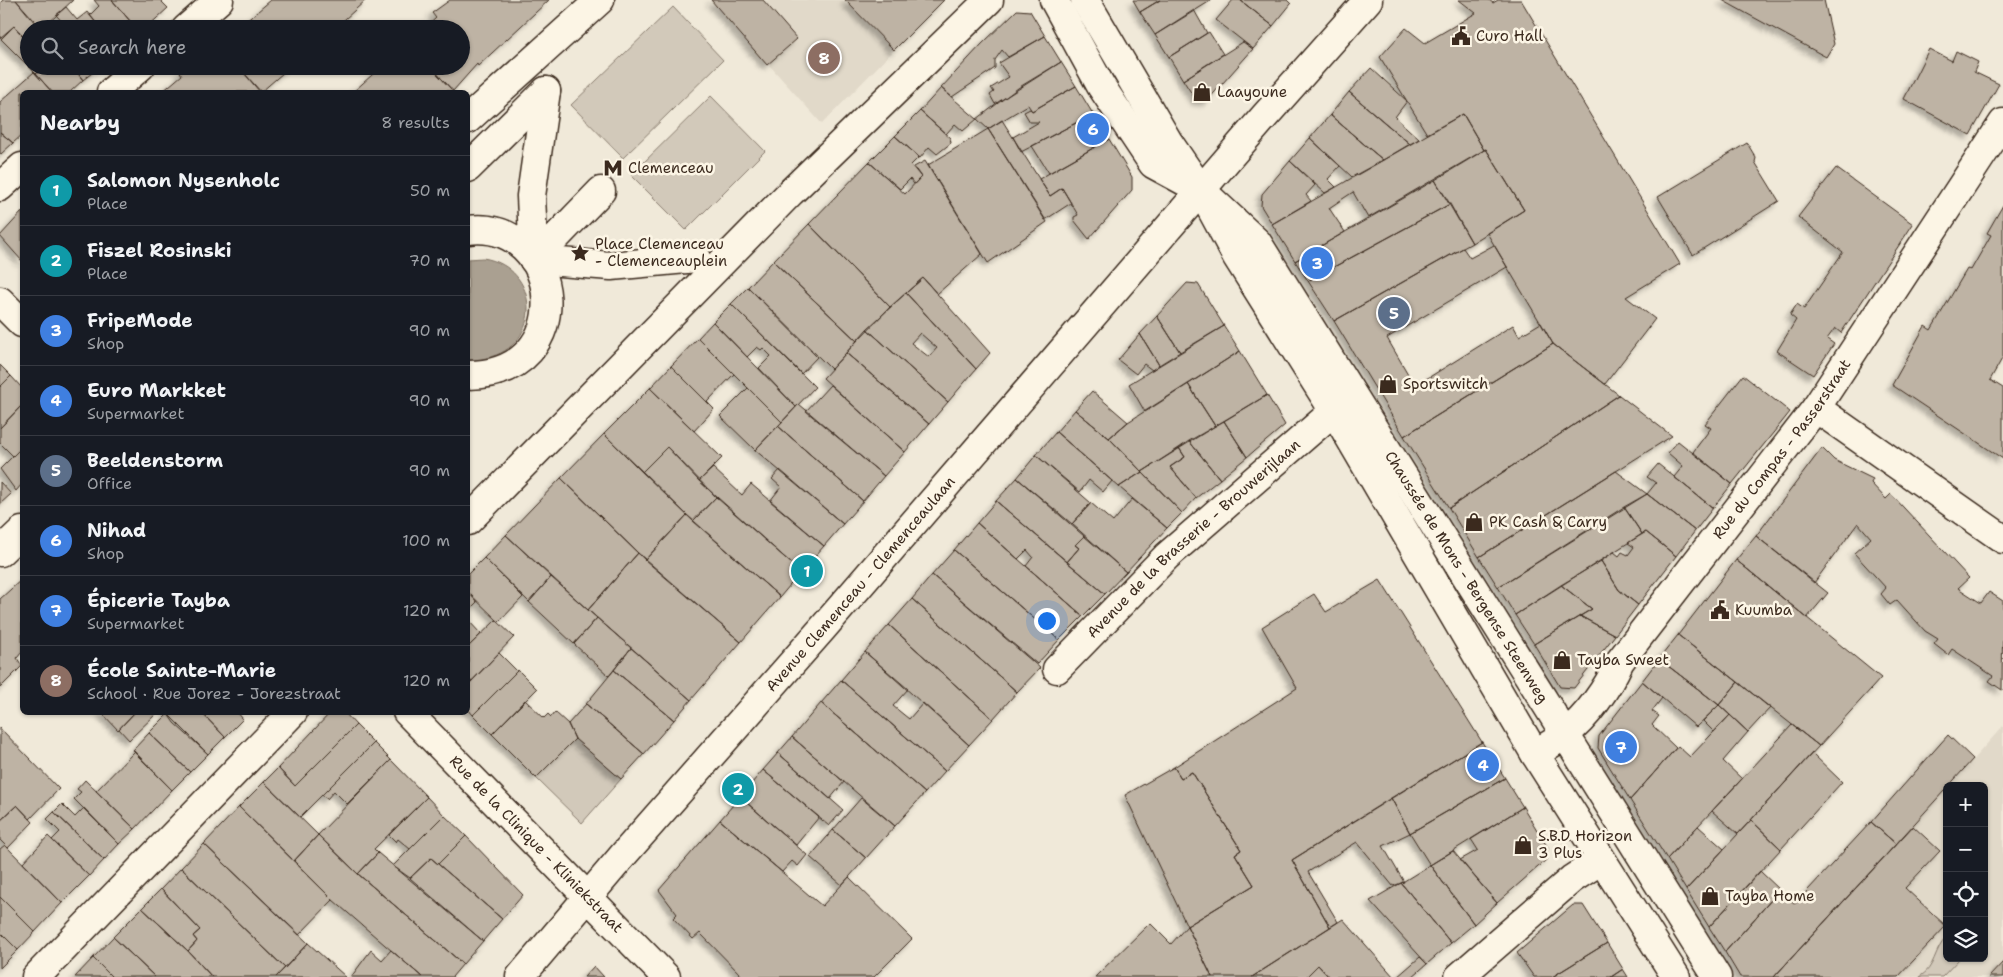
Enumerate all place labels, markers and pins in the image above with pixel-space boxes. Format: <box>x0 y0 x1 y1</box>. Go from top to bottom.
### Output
public building icon: Curo Hall <box>1450 25 1472 47</box>
place label: Curo Hall <box>1476 26 1543 46</box>
pin: 8 <box>808 39 840 77</box>
shop icon: Laayoune <box>1191 81 1213 103</box>
place label: Laayoune <box>1217 82 1287 102</box>
pin: 6 <box>1077 110 1109 148</box>
metro station icon: Clemenceau <box>602 157 624 179</box>
place label: Clemenceau <box>628 158 714 178</box>
place label: Place Clemenceau - Clemenceauplein <box>595 234 727 271</box>
place icon: Place Clemenceau - Clemenceauplein <box>569 242 591 264</box>
pin: 3 <box>1301 244 1333 282</box>
pin: 5 <box>1378 294 1410 332</box>
shop icon: Sportswitch <box>1377 373 1399 395</box>
place label: Sportswitch <box>1403 374 1488 394</box>
shop icon: PK Cash & Carry <box>1463 511 1485 533</box>
place label: PK Cash & Carry <box>1489 512 1607 532</box>
pin: 1 <box>791 552 823 590</box>
public building icon: Kuumba <box>1709 599 1731 621</box>
place label: Kuumba <box>1735 600 1793 620</box>
shop icon: Tayba Sweet <box>1551 649 1573 671</box>
place label: Tayba Sweet <box>1577 650 1669 670</box>
pin: 7 <box>1605 728 1637 766</box>
pin: 4 <box>1467 746 1499 784</box>
pin: 2 <box>722 770 754 808</box>
place label: S.B.D Horizon 3 Plus <box>1538 826 1632 863</box>
shop icon: S.B.D Horizon 3 Plus <box>1512 834 1534 856</box>
shop icon: Tayba Home <box>1699 885 1721 907</box>
place label: Tayba Home <box>1725 886 1815 906</box>

